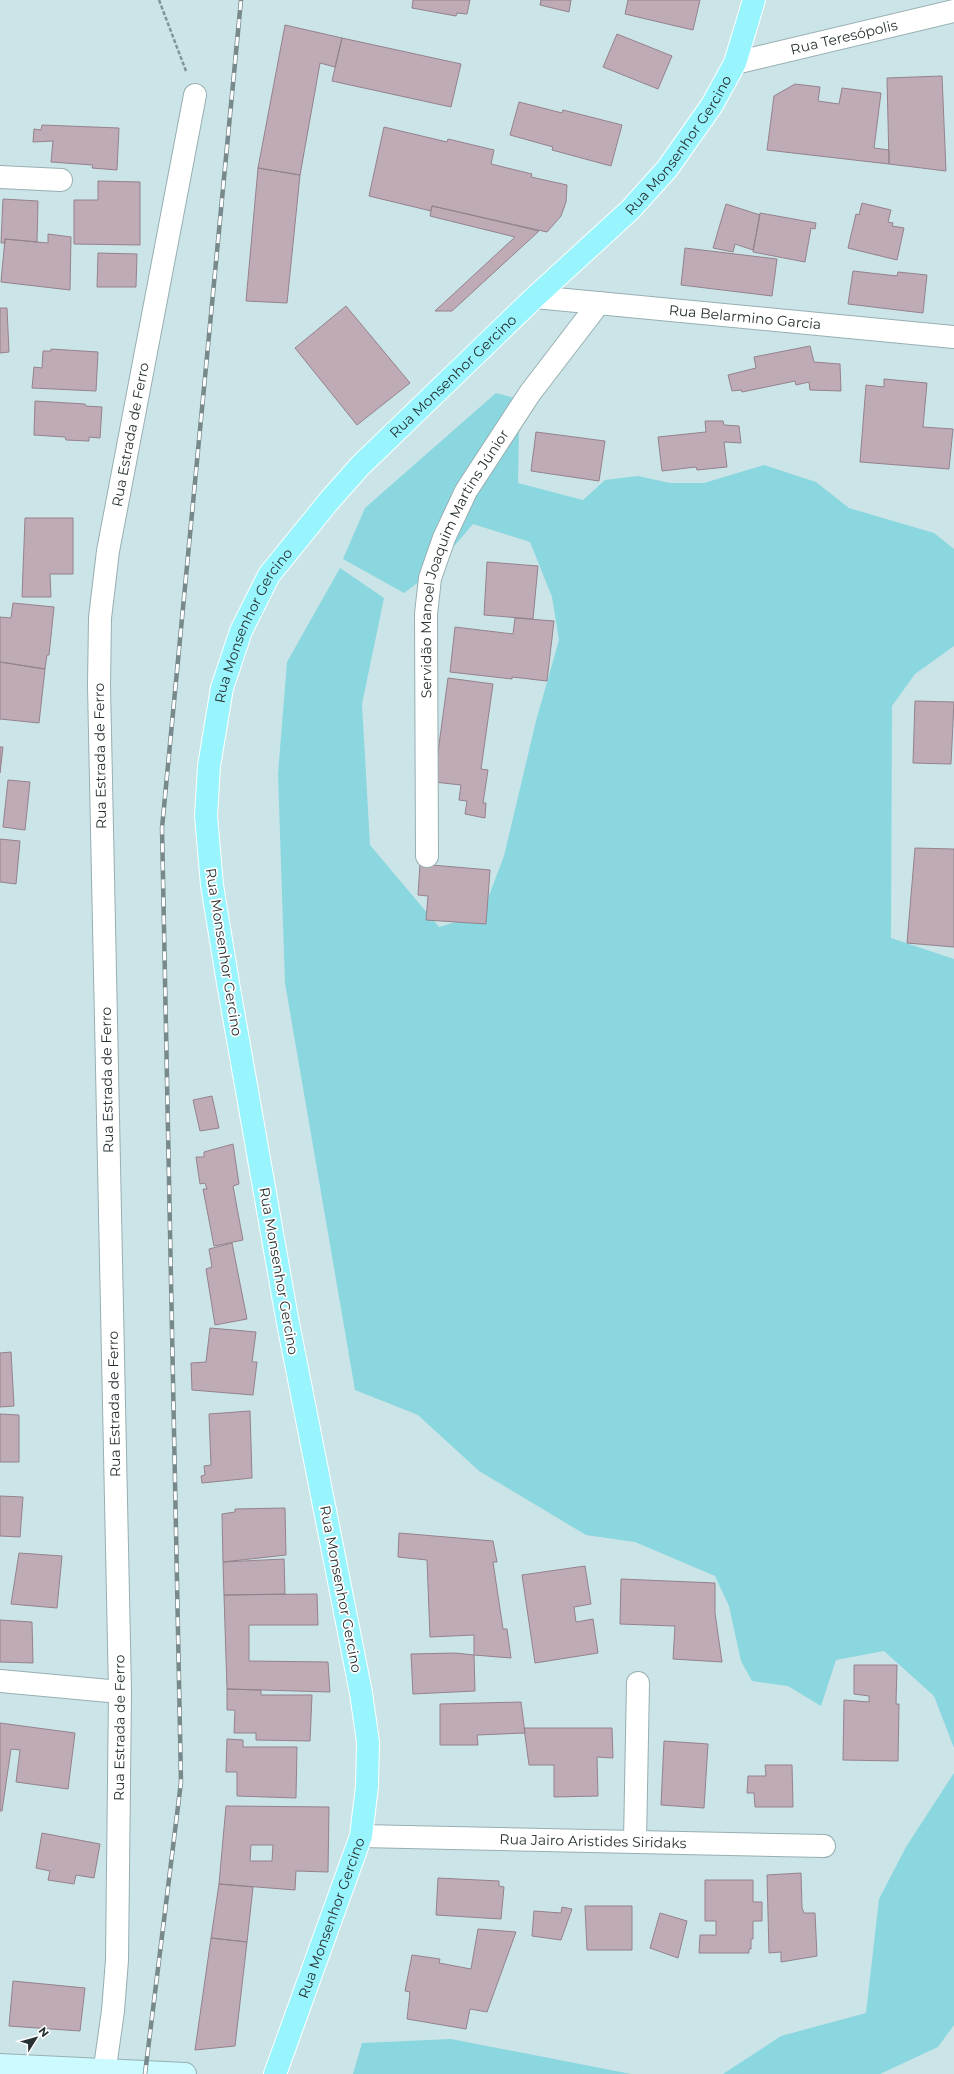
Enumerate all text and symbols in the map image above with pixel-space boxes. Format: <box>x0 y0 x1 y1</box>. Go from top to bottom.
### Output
street label: Rua Teresópolis <box>789 16 899 59</box>
street label: Rua Monsenhor Gercino <box>621 72 736 219</box>
street label: Rua Belarmino Garcia <box>668 301 822 333</box>
street label: Rua Monsenhor Gercino <box>386 311 521 442</box>
street label: Rua Estrada de Ferro <box>108 361 153 508</box>
street label: Servidão Manoel Joaquim Martins Júnior <box>417 426 513 698</box>
street label: Rua Monsenhor Gercino <box>211 544 296 704</box>
street label: Rua Estrada de Ferro <box>90 682 110 829</box>
street label: Rua Monsenhor Gercino <box>202 867 246 1038</box>
street label: Rua Estrada de Ferro <box>97 1006 117 1153</box>
street label: Rua Monsenhor Gercino <box>255 1186 303 1356</box>
street label: Rua Estrada de Ferro <box>104 1330 124 1477</box>
street label: Rua Monsenhor Gercino <box>316 1504 366 1674</box>
street label: Rua Estrada de Ferro <box>110 1654 129 1801</box>
street label: Rua Jairo Aristides Siridaks <box>499 1830 687 1852</box>
street label: Rua Monsenhor Gercino <box>294 1835 369 2001</box>
north arrow <box>16 2018 56 2058</box>
text: N <box>36 2024 52 2040</box>

